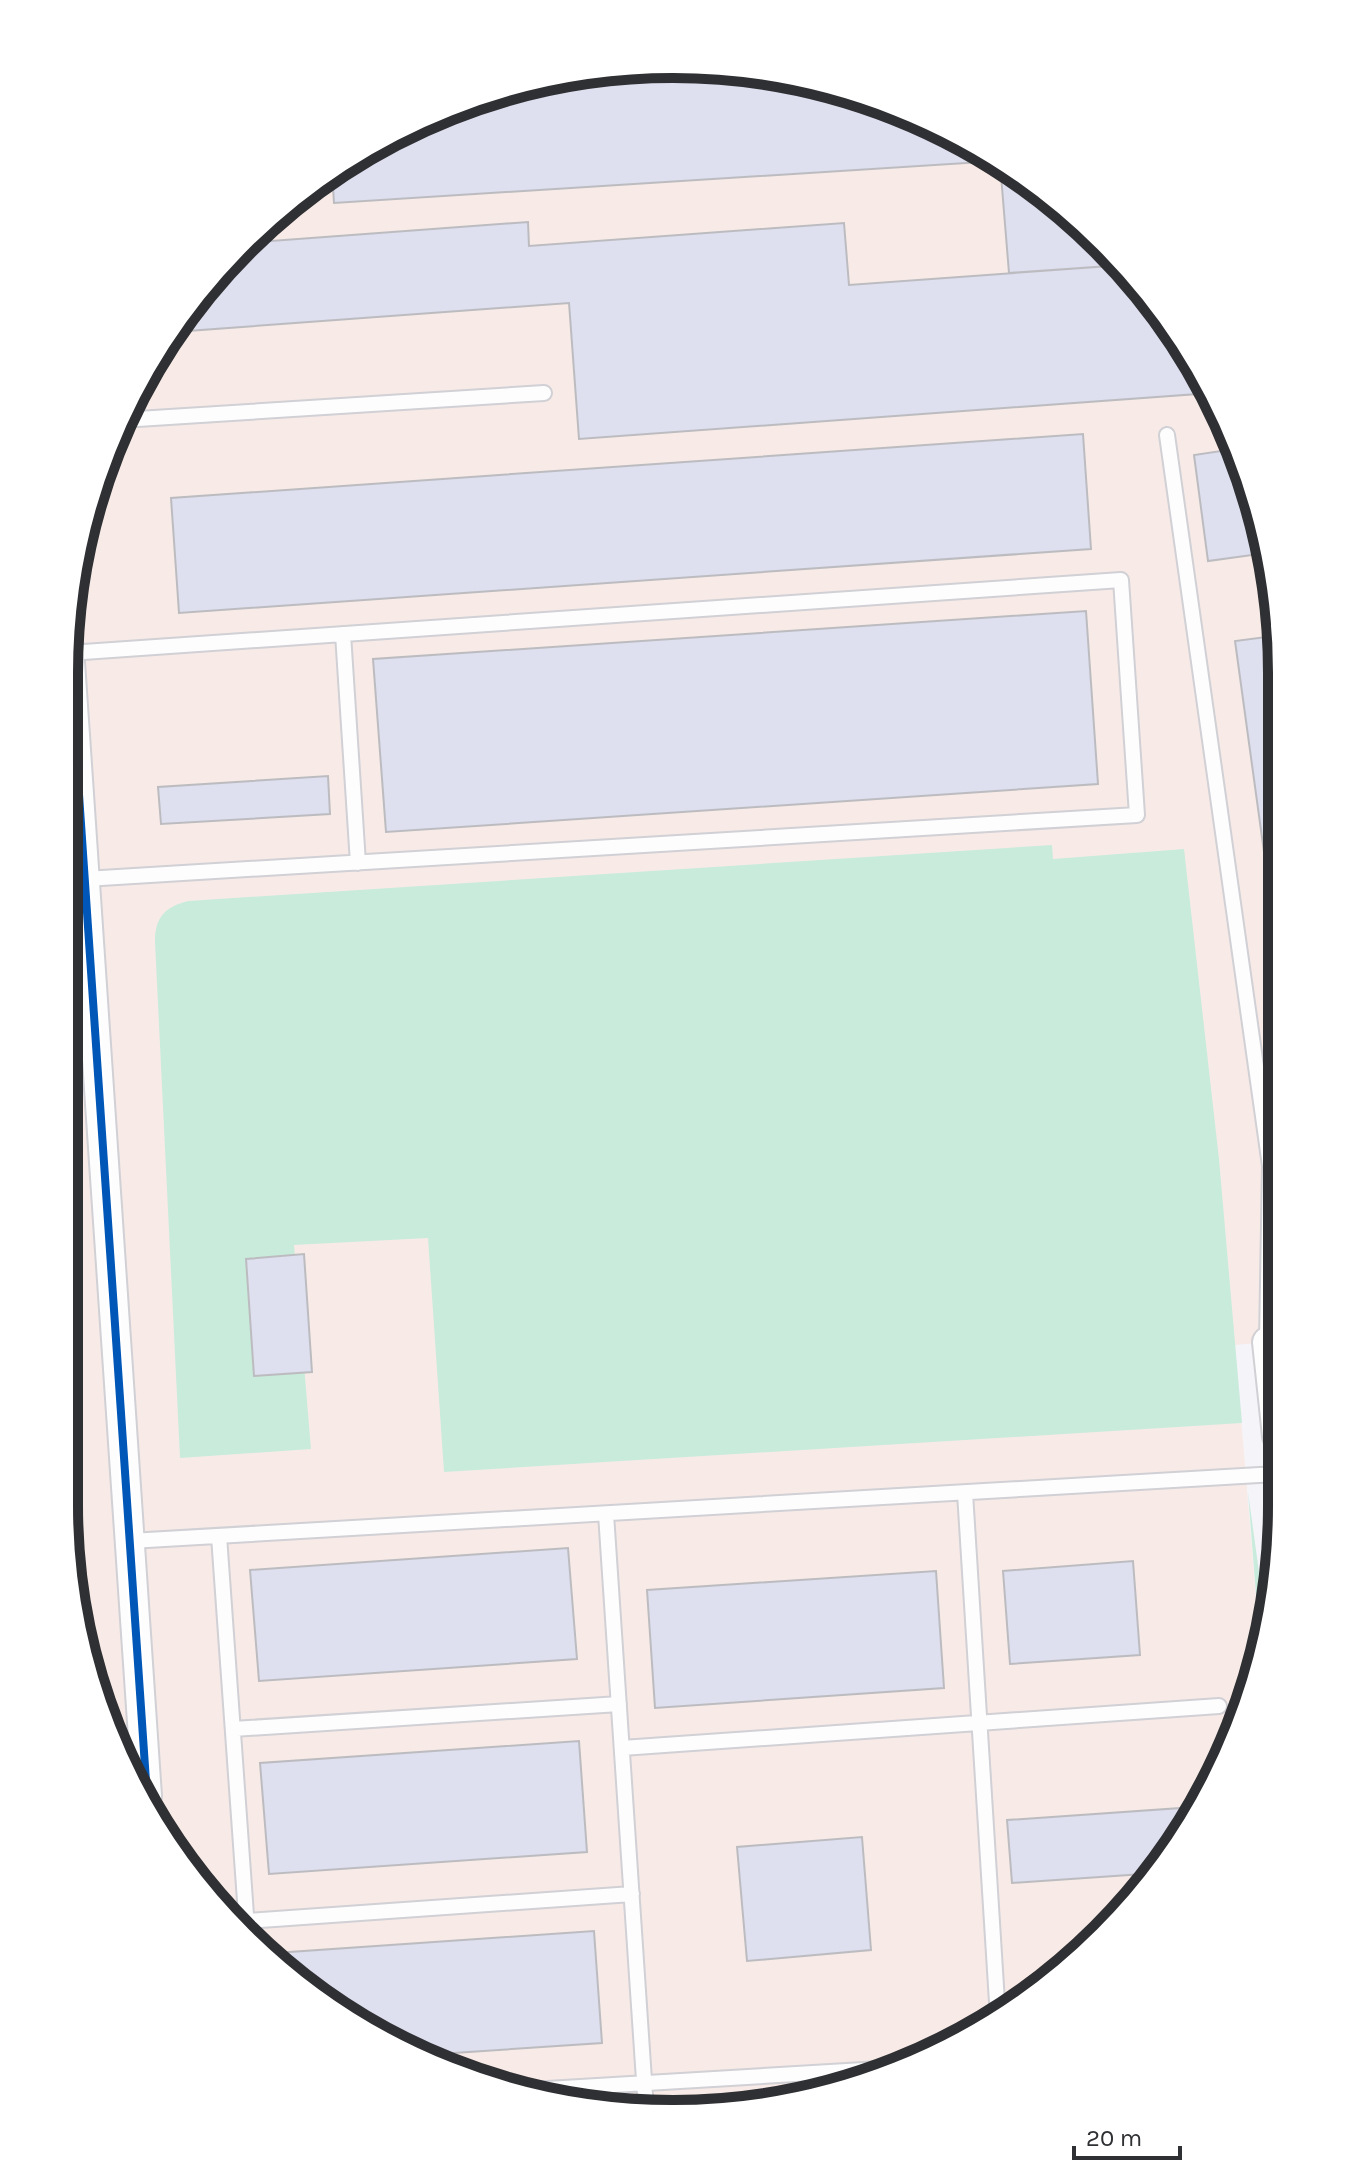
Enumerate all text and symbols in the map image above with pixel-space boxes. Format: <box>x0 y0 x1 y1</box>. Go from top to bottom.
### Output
scale bar <box>1074 2110 1180 2160</box>
text: 20 m <box>1086 2124 1142 2152</box>

